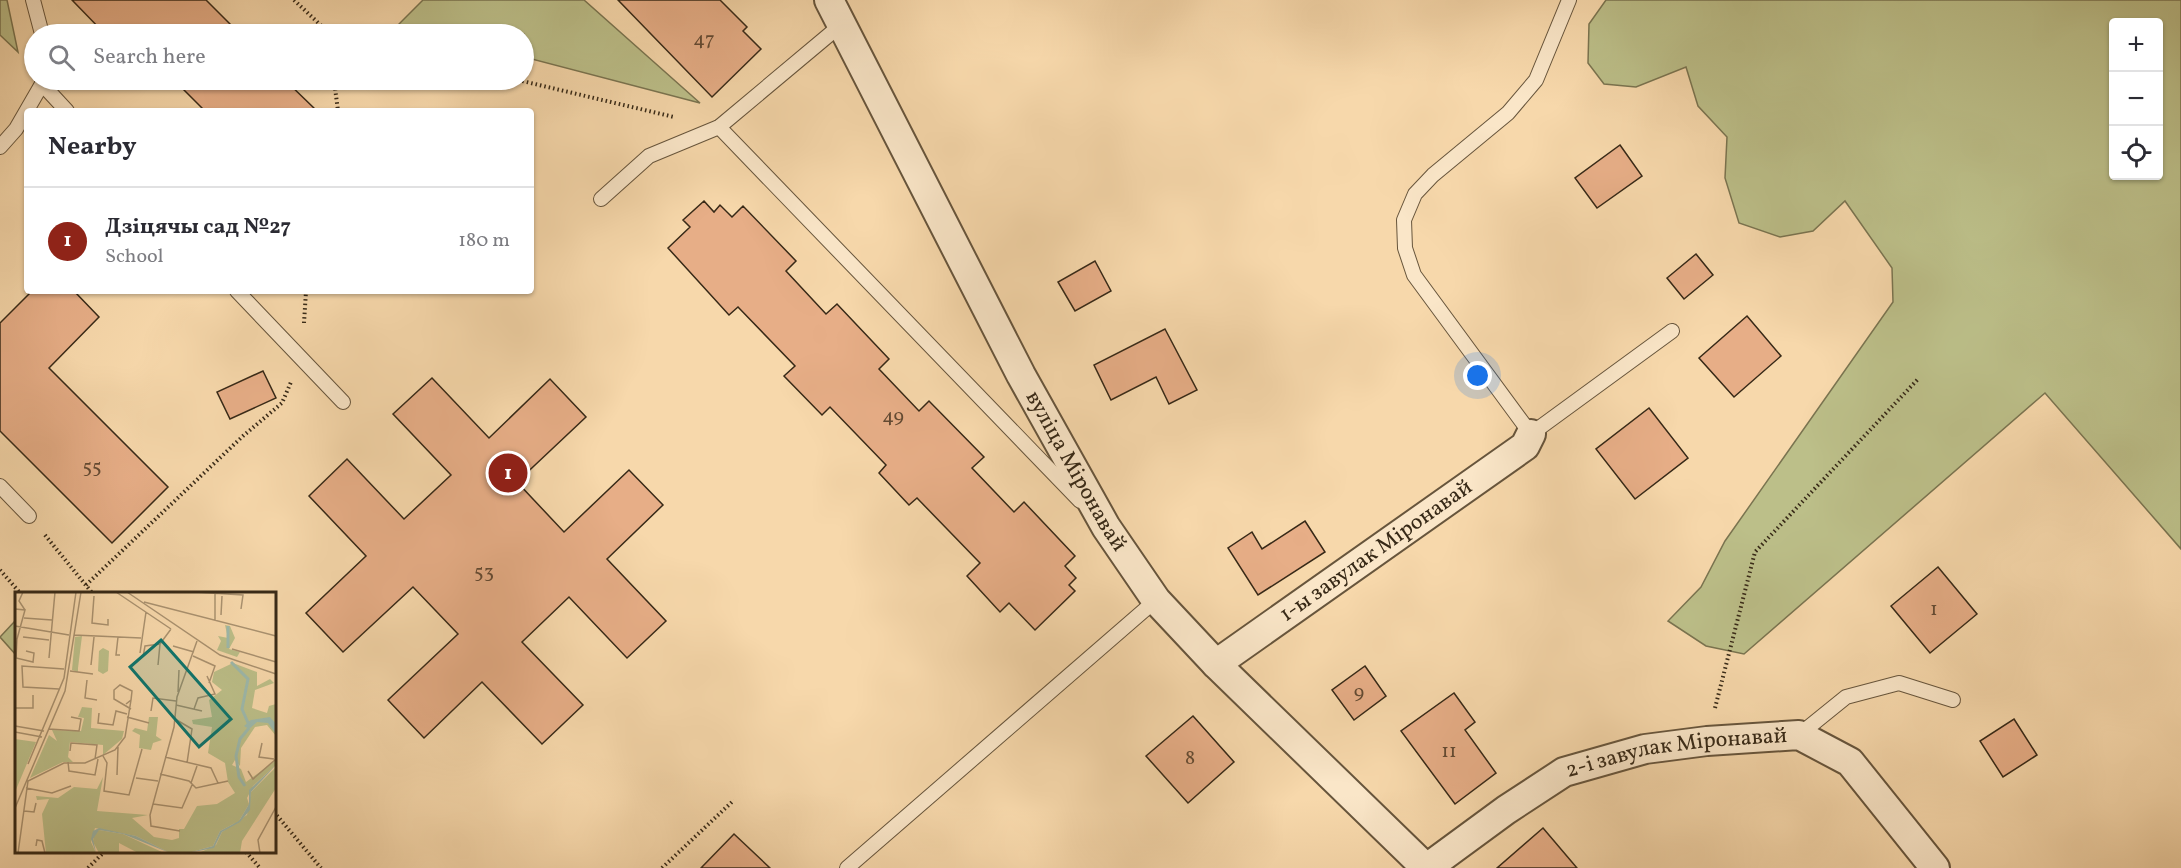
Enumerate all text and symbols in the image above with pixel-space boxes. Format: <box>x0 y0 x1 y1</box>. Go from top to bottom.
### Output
map controls <box>2109 18 2163 180</box>
button: + <box>2109 18 2163 72</box>
search box <box>24 24 534 90</box>
house number: 47 <box>693 26 715 54</box>
icon: search <box>45 41 78 74</box>
text: Search here <box>93 42 206 73</box>
button: − <box>2109 72 2163 126</box>
button: locate <box>2109 126 2163 180</box>
text: Nearby <box>48 129 137 165</box>
text: Дзіцячы сад №27 <box>105 212 291 243</box>
text: 1 <box>63 227 72 255</box>
text: 180 m <box>458 227 510 255</box>
text: School <box>105 243 163 271</box>
your location <box>1463 361 1492 390</box>
street label: вуліца Міронавай <box>1017 385 1134 558</box>
house number: 49 <box>882 403 904 431</box>
pin: 1 <box>488 450 528 496</box>
house number: 55 <box>82 454 102 482</box>
street label: 1-ы завулак Міронавай <box>1273 472 1479 630</box>
house number: 53 <box>474 559 494 587</box>
inset map <box>15 592 276 853</box>
house number: 1 <box>1930 596 1938 624</box>
house number: 9 <box>1354 679 1364 707</box>
street label: 2-і завулак Міронавай <box>1562 720 1788 786</box>
house number: 11 <box>1441 738 1457 766</box>
house number: 8 <box>1185 745 1195 773</box>

